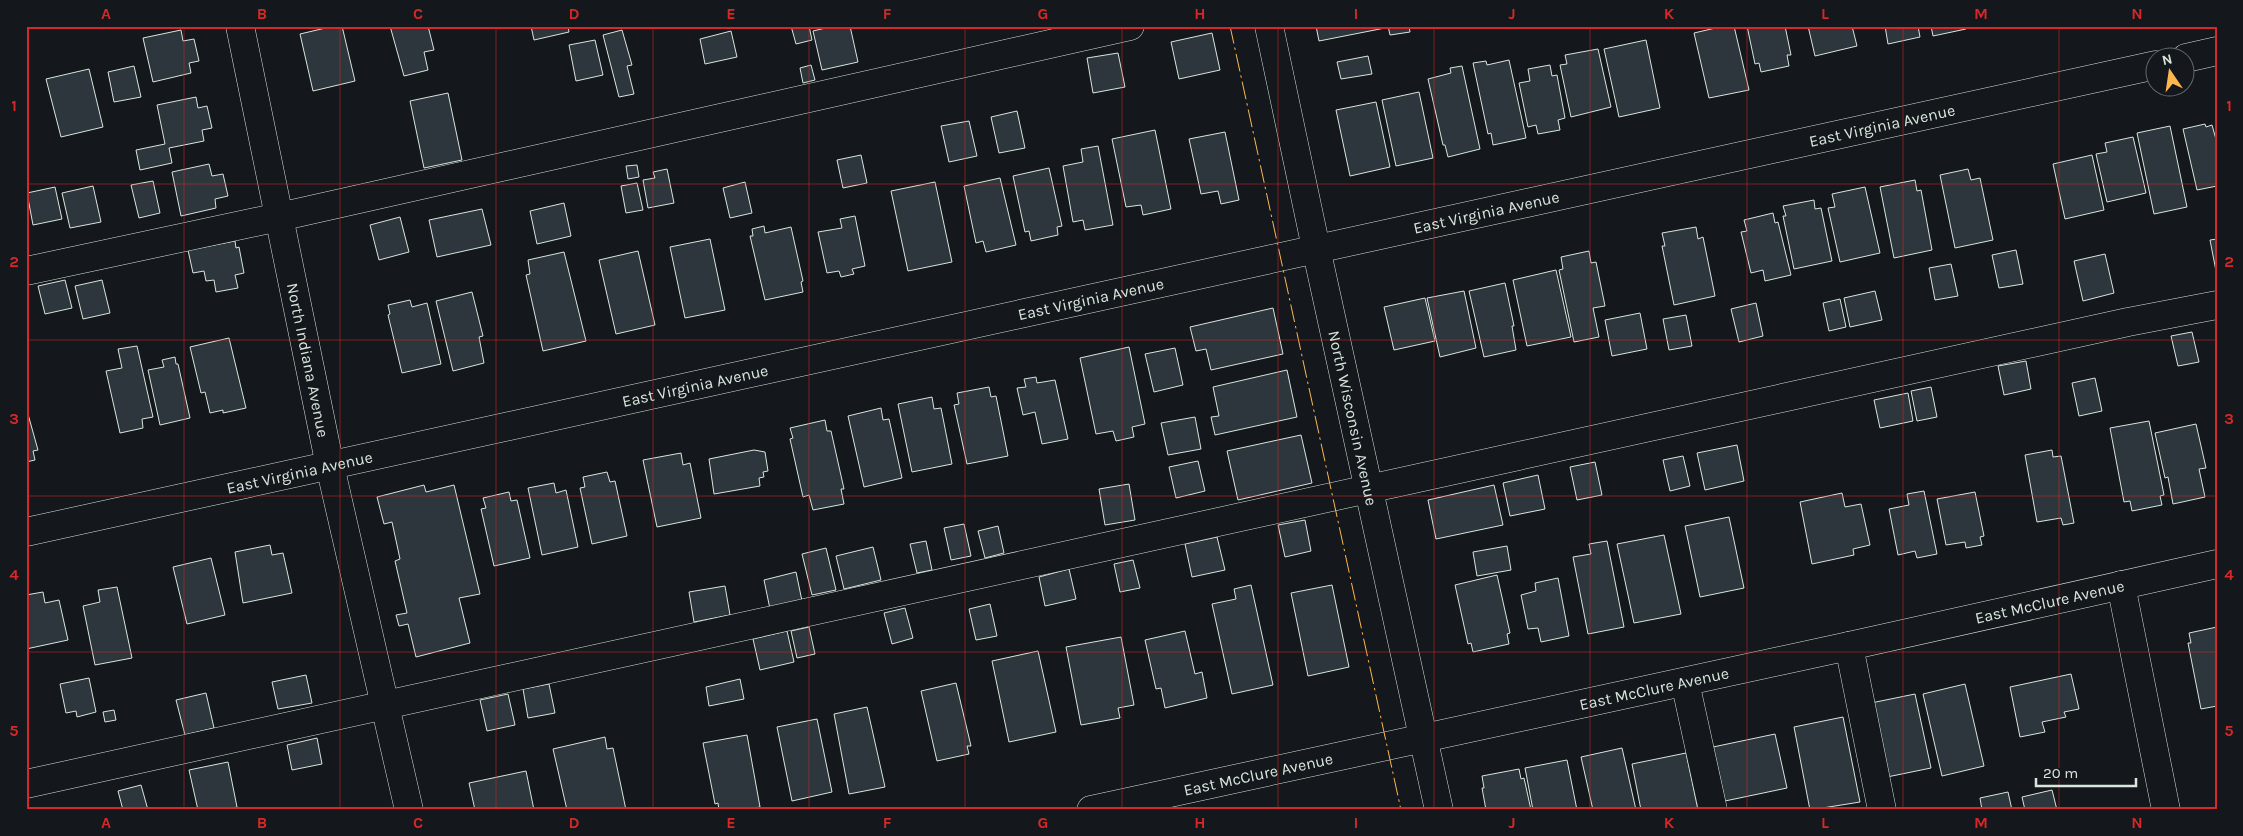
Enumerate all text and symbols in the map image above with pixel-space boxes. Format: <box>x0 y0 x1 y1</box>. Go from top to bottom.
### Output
text: A <box>101 4 111 23</box>
text: B <box>257 4 267 23</box>
text: C <box>413 4 423 23</box>
text: D <box>569 4 580 23</box>
text: E <box>726 4 736 23</box>
text: F <box>883 4 892 23</box>
text: G <box>1038 4 1048 23</box>
text: H <box>1194 4 1206 23</box>
text: I <box>1354 4 1358 23</box>
text: J <box>1508 4 1516 23</box>
text: K <box>1664 4 1675 23</box>
text: L <box>1821 4 1829 23</box>
text: M <box>1974 4 1988 23</box>
text: N <box>2131 4 2143 23</box>
north arrow <box>2146 48 2196 98</box>
text: N <box>2160 50 2174 69</box>
text: 1 <box>11 96 17 115</box>
text: 1 <box>2226 96 2232 115</box>
street label: East Virginia Avenue <box>1807 100 1957 150</box>
street label: East Virginia Avenue <box>1412 187 1561 237</box>
text: 2 <box>9 252 19 271</box>
text: 2 <box>2224 252 2234 271</box>
street label: East Virginia Avenue <box>1016 273 1166 324</box>
street label: North Indiana Avenue <box>283 281 333 439</box>
street label: North Wisconsin Avenue <box>1325 329 1382 507</box>
street label: East Virginia Avenue <box>620 360 770 411</box>
text: 3 <box>9 409 19 428</box>
text: 3 <box>2224 409 2234 428</box>
street label: East Virginia Avenue <box>225 447 374 497</box>
text: 4 <box>9 565 19 584</box>
text: 4 <box>2224 565 2234 584</box>
street label: East McClure Avenue <box>1973 575 2126 627</box>
street label: East McClure Avenue <box>1577 663 1730 714</box>
text: 5 <box>9 721 19 740</box>
text: 5 <box>2224 721 2234 740</box>
street label: East McClure Avenue <box>1182 748 1335 799</box>
scale bar <box>2036 756 2136 788</box>
text: 20 m <box>2043 764 2078 782</box>
text: A <box>101 813 111 832</box>
text: B <box>257 813 267 832</box>
text: C <box>413 813 423 832</box>
text: D <box>569 813 580 832</box>
text: E <box>726 813 736 832</box>
text: F <box>883 813 892 832</box>
text: G <box>1038 813 1048 832</box>
text: H <box>1194 813 1206 832</box>
text: I <box>1354 813 1358 832</box>
text: J <box>1508 813 1516 832</box>
text: K <box>1664 813 1675 832</box>
text: L <box>1821 813 1829 832</box>
text: M <box>1974 813 1988 832</box>
text: N <box>2131 813 2143 832</box>

